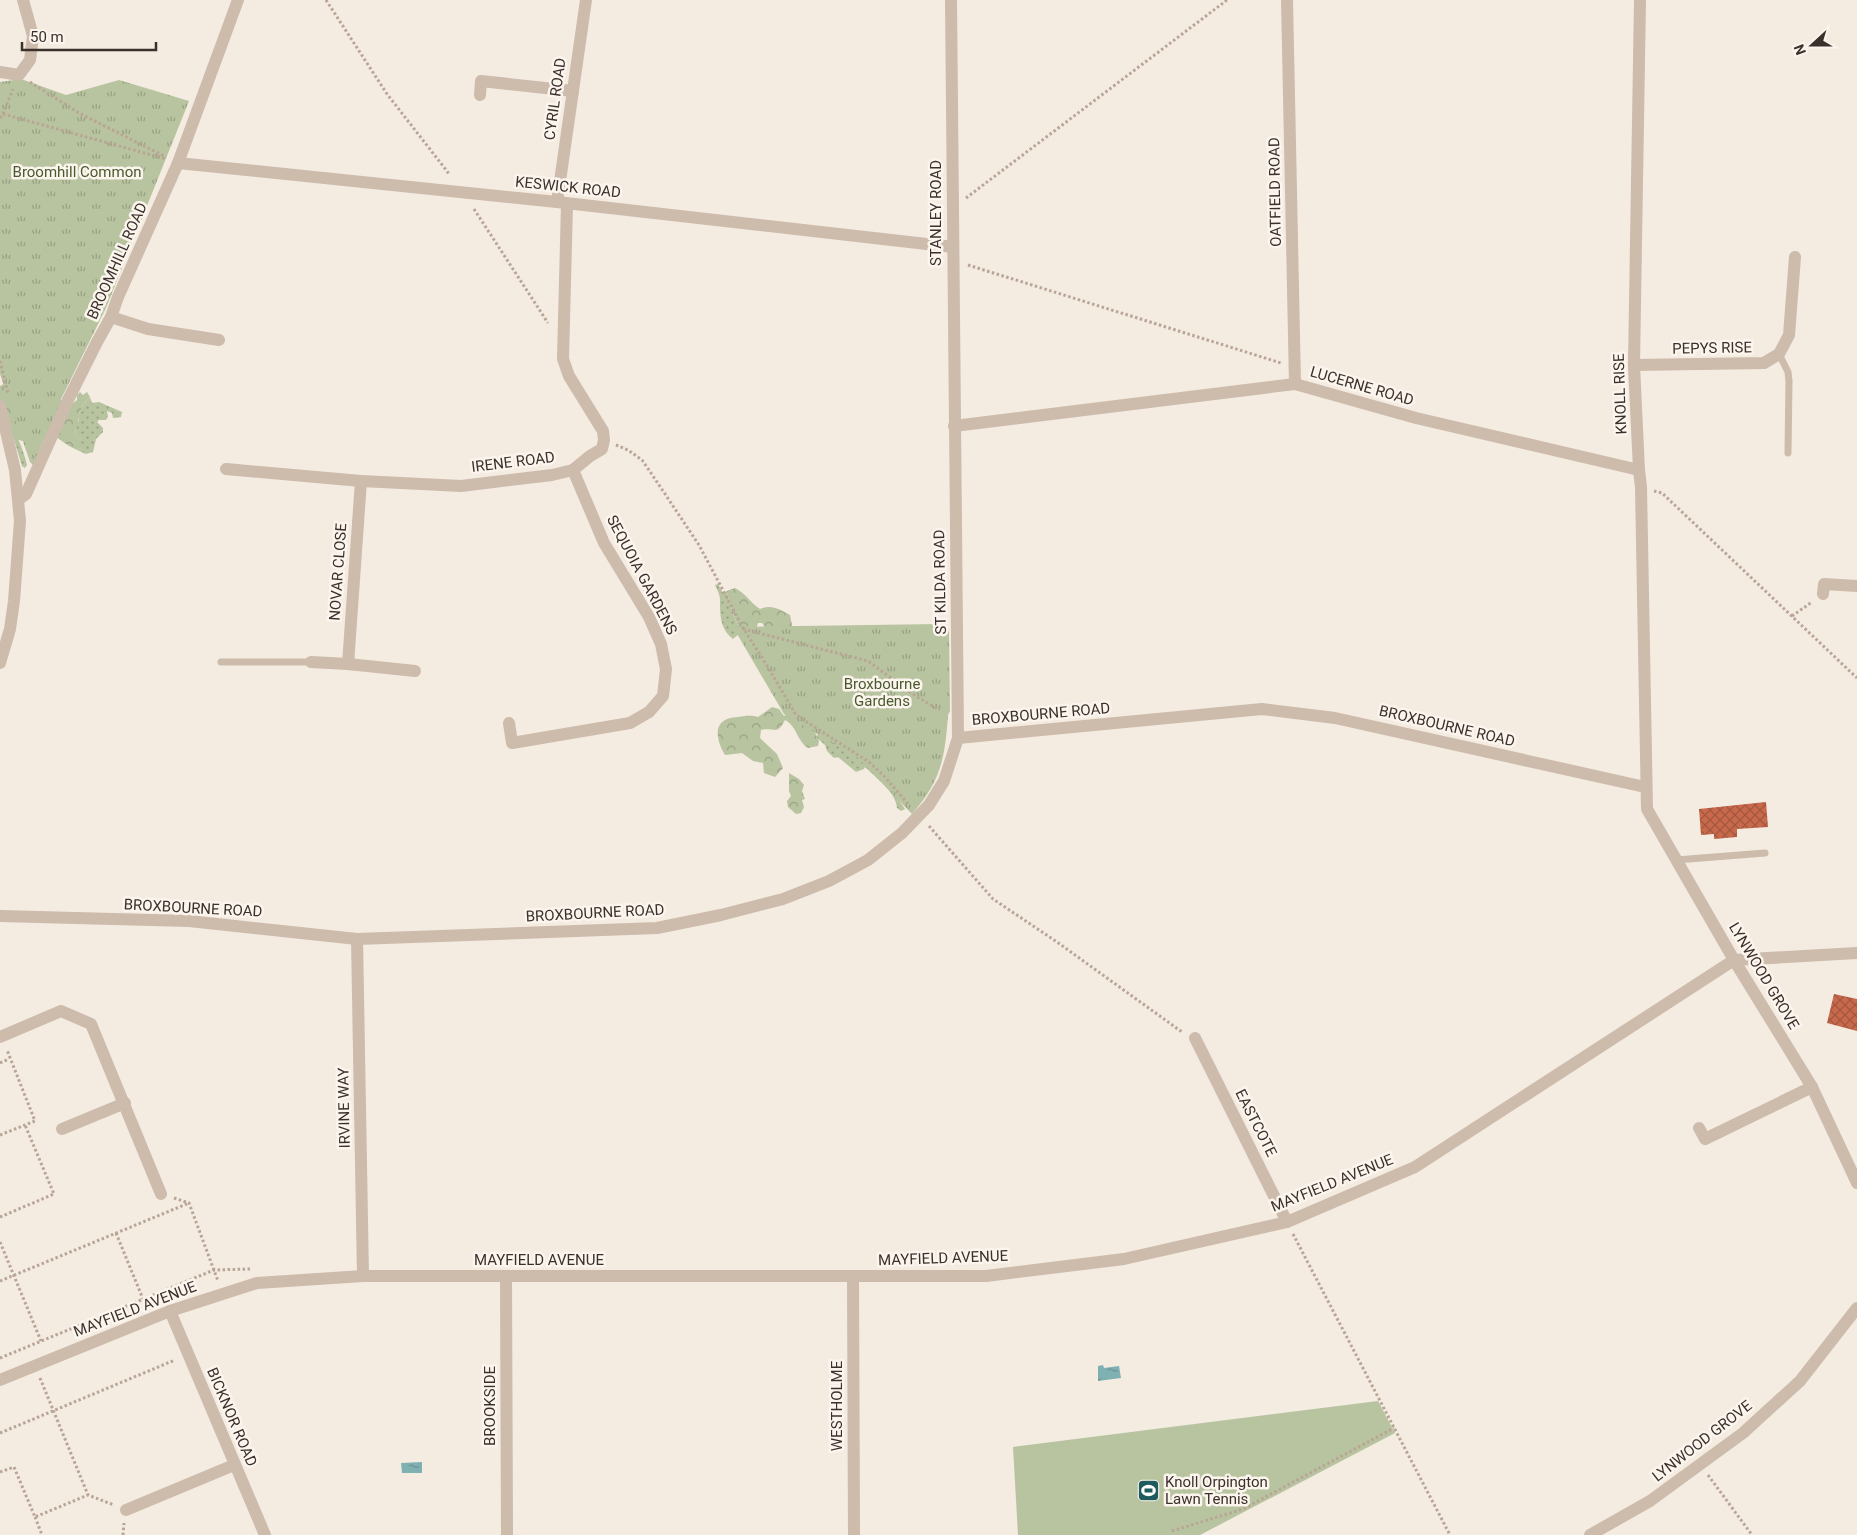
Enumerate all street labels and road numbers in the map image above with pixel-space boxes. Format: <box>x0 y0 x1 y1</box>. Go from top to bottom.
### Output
street label: CYRIL ROAD <box>540 57 570 141</box>
street label: OATFIELD ROAD <box>1265 137 1285 247</box>
street label: STANLEY ROAD <box>927 160 945 266</box>
street label: KESWICK ROAD <box>514 173 622 201</box>
street label: BROOMHILL ROAD <box>83 200 151 322</box>
street label: PEPYS RISE <box>1672 338 1752 358</box>
street label: KNOLL RISE <box>1610 353 1630 435</box>
street label: LUCERNE ROAD <box>1308 363 1416 409</box>
street label: IRENE ROAD <box>470 448 556 476</box>
street label: SEQUOIA GARDENS <box>603 512 681 638</box>
street label: NOVAR CLOSE <box>326 522 350 621</box>
street label: ST KILDA ROAD <box>930 529 950 635</box>
street label: BROXBOURNE ROAD <box>971 699 1111 729</box>
street label: BROXBOURNE ROAD <box>1377 702 1517 750</box>
street label: BROXBOURNE ROAD <box>123 895 263 921</box>
street label: BROXBOURNE ROAD <box>525 900 665 926</box>
street label: LYNWOOD GROVE <box>1725 919 1803 1033</box>
street label: IRVINE WAY <box>334 1067 354 1149</box>
street label: EASTCOTE <box>1231 1086 1281 1160</box>
street label: MAYFIELD AVENUE <box>1268 1150 1396 1216</box>
street label: MAYFIELD AVENUE <box>878 1247 1009 1269</box>
street label: MAYFIELD AVENUE <box>474 1251 604 1269</box>
street label: MAYFIELD AVENUE <box>71 1277 199 1341</box>
street label: WESTHOLME <box>828 1360 846 1451</box>
street label: BICKNOR ROAD <box>203 1365 261 1469</box>
street label: BROOKSIDE <box>481 1366 499 1446</box>
street label: LYNWOOD GROVE <box>1649 1396 1756 1485</box>

